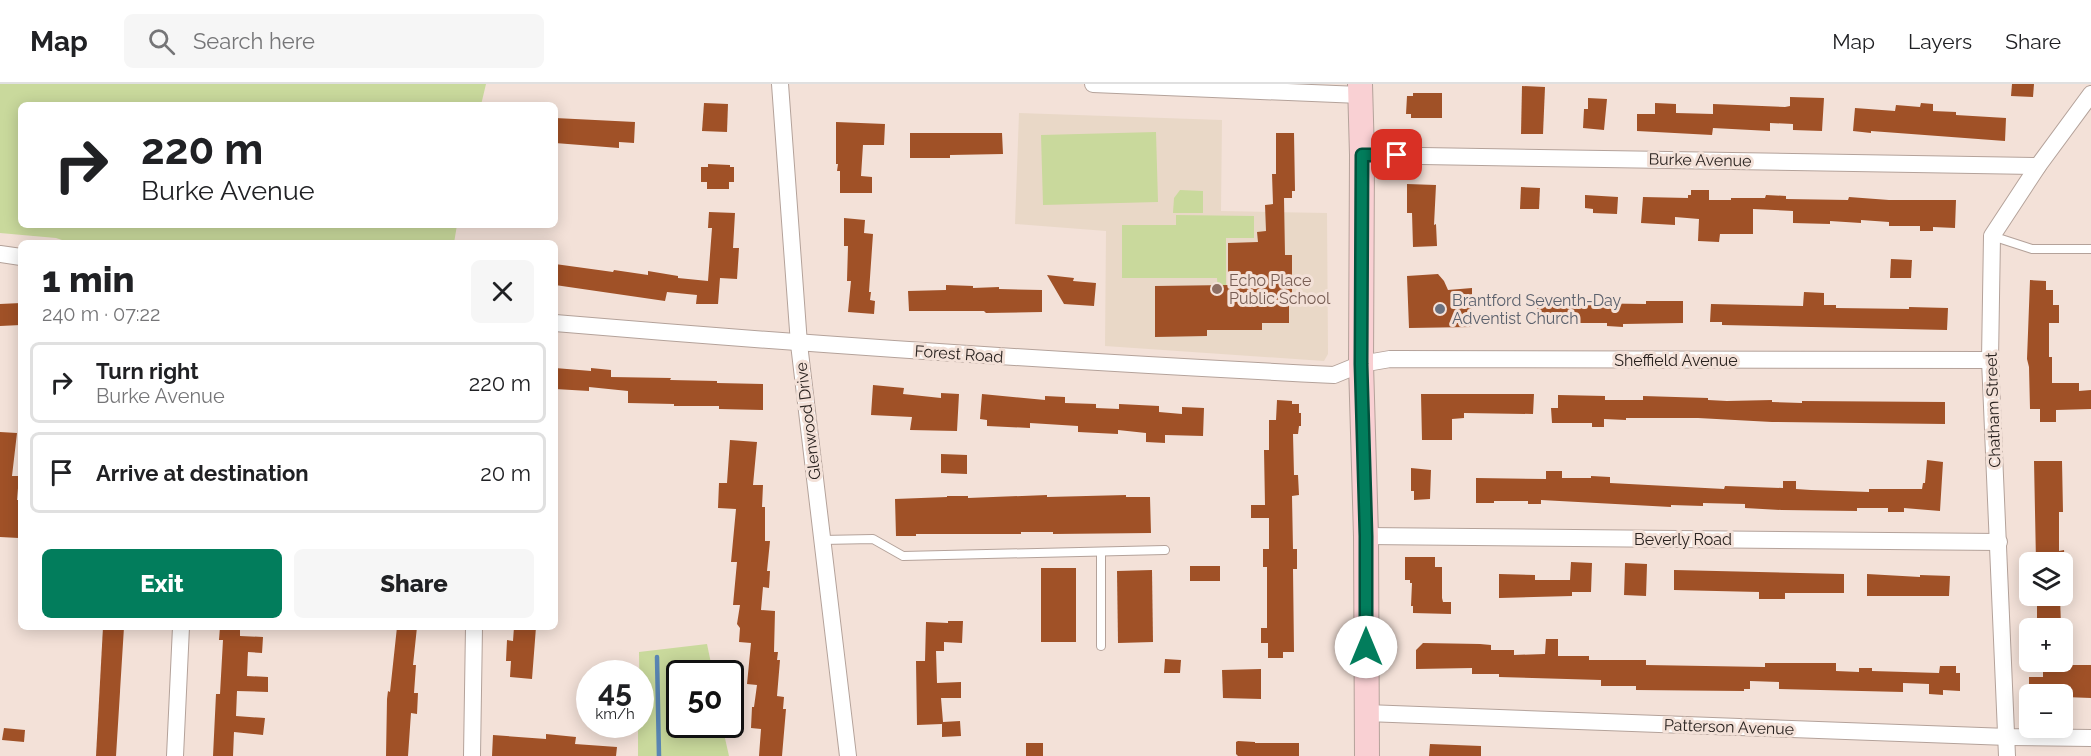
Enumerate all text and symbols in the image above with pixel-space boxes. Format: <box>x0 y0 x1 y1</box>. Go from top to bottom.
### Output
search box <box>124 14 544 68</box>
text: Map <box>30 25 88 58</box>
icon: search <box>145 25 178 58</box>
text: Search here <box>193 28 315 54</box>
text: Map <box>1832 29 1875 54</box>
text: Layers <box>1908 29 1972 54</box>
text: Share <box>2005 29 2061 54</box>
text: 220 m <box>141 125 263 174</box>
icon: right <box>42 126 120 204</box>
pin <box>1371 129 1422 180</box>
icon: arrive <box>1380 138 1413 171</box>
street label: Burke Avenue <box>1648 150 1752 170</box>
text: Burke Avenue <box>141 175 315 206</box>
text: 1 min <box>42 258 134 300</box>
button: close <box>471 260 534 323</box>
place label: Echo Place Public School <box>1229 271 1331 308</box>
marker: Echo Place Public School <box>1210 282 1224 296</box>
place label: Brantford Seventh-Day Adventist Church <box>1452 291 1622 328</box>
text: 240 m · 07:22 <box>42 302 160 326</box>
marker: Brantford Seventh-Day Adventist Church <box>1433 302 1447 316</box>
street label: Forest Road <box>914 341 1004 367</box>
street label: Sheffield Avenue <box>1614 351 1738 370</box>
street label: Chatham Street <box>1981 351 2005 468</box>
text: Turn right <box>96 358 199 384</box>
street label: Glenwood Drive <box>791 361 825 481</box>
icon: right <box>45 366 78 399</box>
text: 220 m <box>469 370 531 396</box>
text: Burke Avenue <box>96 384 225 408</box>
icon: arrive <box>45 456 78 489</box>
text: Arrive at destination <box>96 460 309 486</box>
text: 20 m <box>480 460 531 486</box>
street label: Beverly Road <box>1634 530 1732 549</box>
button: Exit <box>42 549 282 618</box>
button: Share <box>294 549 534 618</box>
map controls <box>2019 552 2073 738</box>
button: layers <box>2019 552 2073 606</box>
position arrow <box>1334 615 1398 679</box>
button: + <box>2019 618 2073 672</box>
speed limit sign: 50 <box>666 660 744 738</box>
text: 45 <box>598 674 632 709</box>
button: − <box>2019 684 2073 738</box>
text: km/h <box>595 705 635 723</box>
street label: Patterson Avenue <box>1663 715 1795 739</box>

